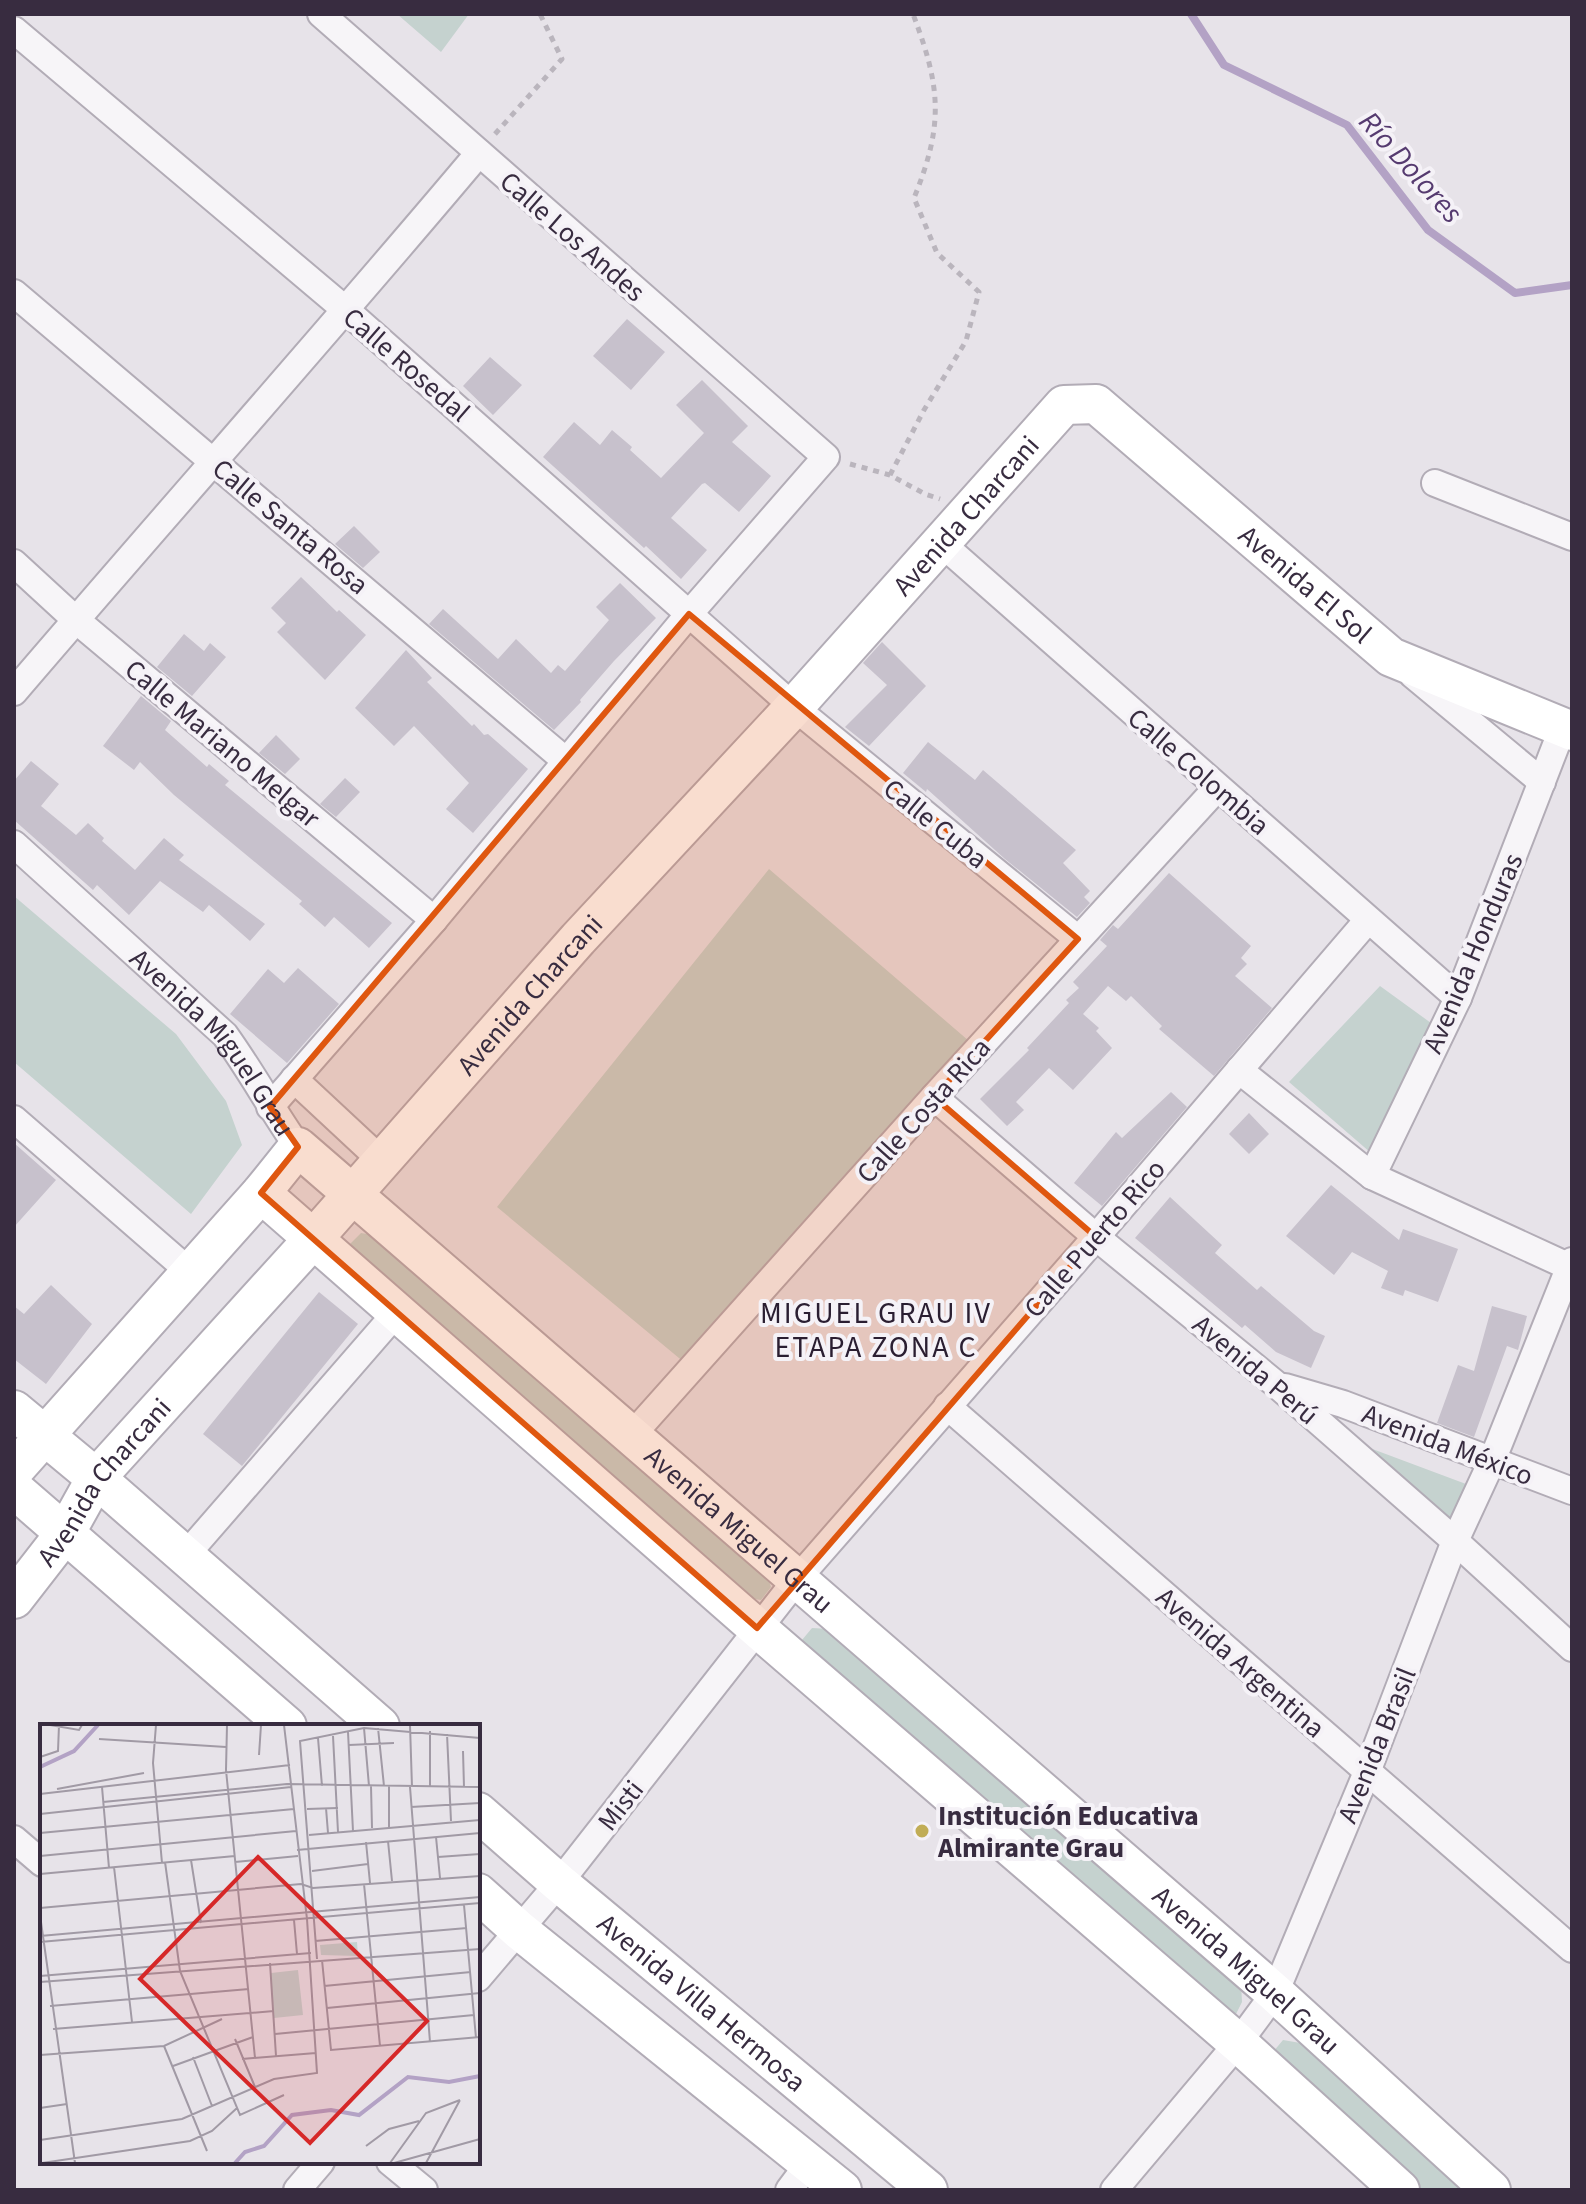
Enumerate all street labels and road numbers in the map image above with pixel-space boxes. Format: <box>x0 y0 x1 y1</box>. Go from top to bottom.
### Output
street label: Calle Los Andes <box>491 162 654 311</box>
street label: Calle Rosedal <box>334 298 479 431</box>
street label: Avenida Charcani <box>884 427 1049 605</box>
street label: Calle Santa Rosa <box>203 449 377 604</box>
street label: Avenida El Sol <box>1230 516 1380 653</box>
street label: Calle Mariano Melgar <box>116 650 329 838</box>
street label: Calle Colombia <box>1118 699 1278 845</box>
street label: Calle Cuba <box>875 769 996 878</box>
street label: Avenida Honduras <box>1413 847 1533 1060</box>
street label: Avenida Charcani <box>448 906 612 1084</box>
street label: Avenida Miguel Grau <box>121 939 304 1144</box>
street label: Calle Costa Rica <box>847 1029 1000 1192</box>
street label: Calle Puerto Rico <box>1015 1151 1175 1327</box>
street label: Avenida Perú <box>1184 1305 1327 1434</box>
street label: Avenida Charcani <box>27 1389 181 1575</box>
street label: Avenida México <box>1356 1394 1539 1496</box>
street label: Avenida Miguel Grau <box>636 1437 842 1623</box>
street label: Avenida Argentina <box>1147 1578 1334 1748</box>
street label: Avenida Brasil <box>1328 1662 1426 1829</box>
street label: Misti <box>588 1772 653 1840</box>
street label: Avenida Miguel Grau <box>1144 1877 1349 2064</box>
street label: Avenida Villa Hermosa <box>589 1904 815 2102</box>

